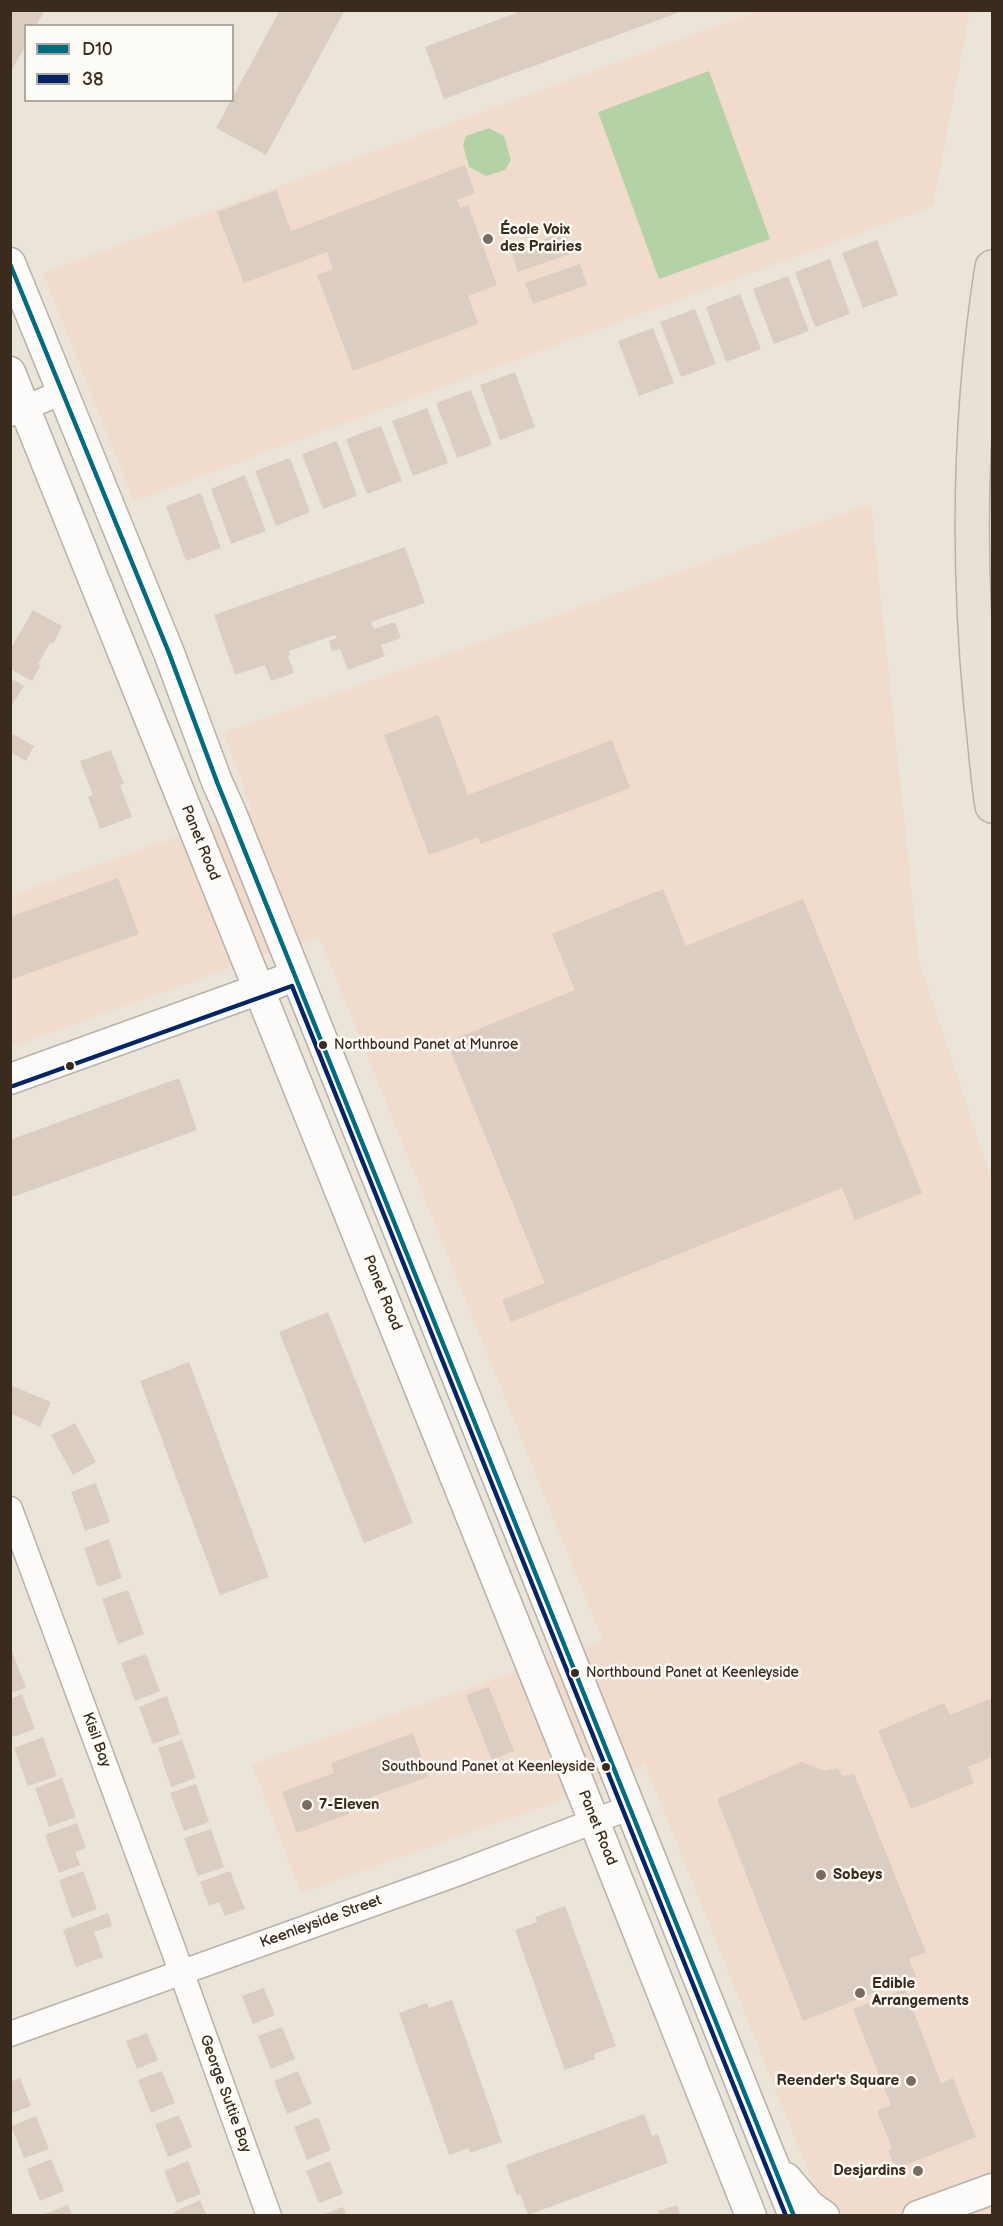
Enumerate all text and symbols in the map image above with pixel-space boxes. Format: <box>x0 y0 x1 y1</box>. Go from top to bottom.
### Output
legend <box>24 24 234 102</box>
text: D10 <box>82 39 113 60</box>
text: 38 <box>82 69 104 90</box>
place label: École Voix des Prairies <box>500 221 582 256</box>
marker: École Voix des Prairies <box>481 232 495 246</box>
street label: Panet Road <box>177 803 223 883</box>
place label: Northbound Panet at Munroe <box>334 1037 518 1053</box>
marker: Northbound Panet at Munroe <box>317 1039 329 1051</box>
unlabelled marker <box>64 1060 76 1072</box>
street label: Panet Road <box>359 1253 405 1333</box>
place label: Northbound Panet at Keenleyside <box>586 1665 799 1681</box>
marker: Northbound Panet at Keenleyside <box>569 1667 581 1679</box>
street label: Kisil Bay <box>78 1710 114 1770</box>
place label: Southbound Panet at Keenleyside <box>382 1759 595 1775</box>
marker: Southbound Panet at Keenleyside <box>600 1761 612 1773</box>
street label: Panet Road <box>574 1788 620 1868</box>
place label: 7-Eleven <box>319 1796 379 1814</box>
marker: 7-Eleven <box>300 1798 314 1812</box>
place label: Sobeys <box>833 1866 882 1884</box>
marker: Sobeys <box>814 1868 828 1882</box>
street label: Keenleyside Street <box>258 1892 384 1952</box>
place label: Edible Arrangements <box>872 1975 969 2010</box>
marker: Edible Arrangements <box>853 1986 867 2000</box>
street label: George Suttie Bay <box>195 2033 255 2155</box>
place label: Reender's Square <box>777 2072 899 2090</box>
marker: Reender's Square <box>904 2074 918 2088</box>
place label: Desjardins <box>833 2162 906 2180</box>
marker: Desjardins <box>911 2164 925 2178</box>

